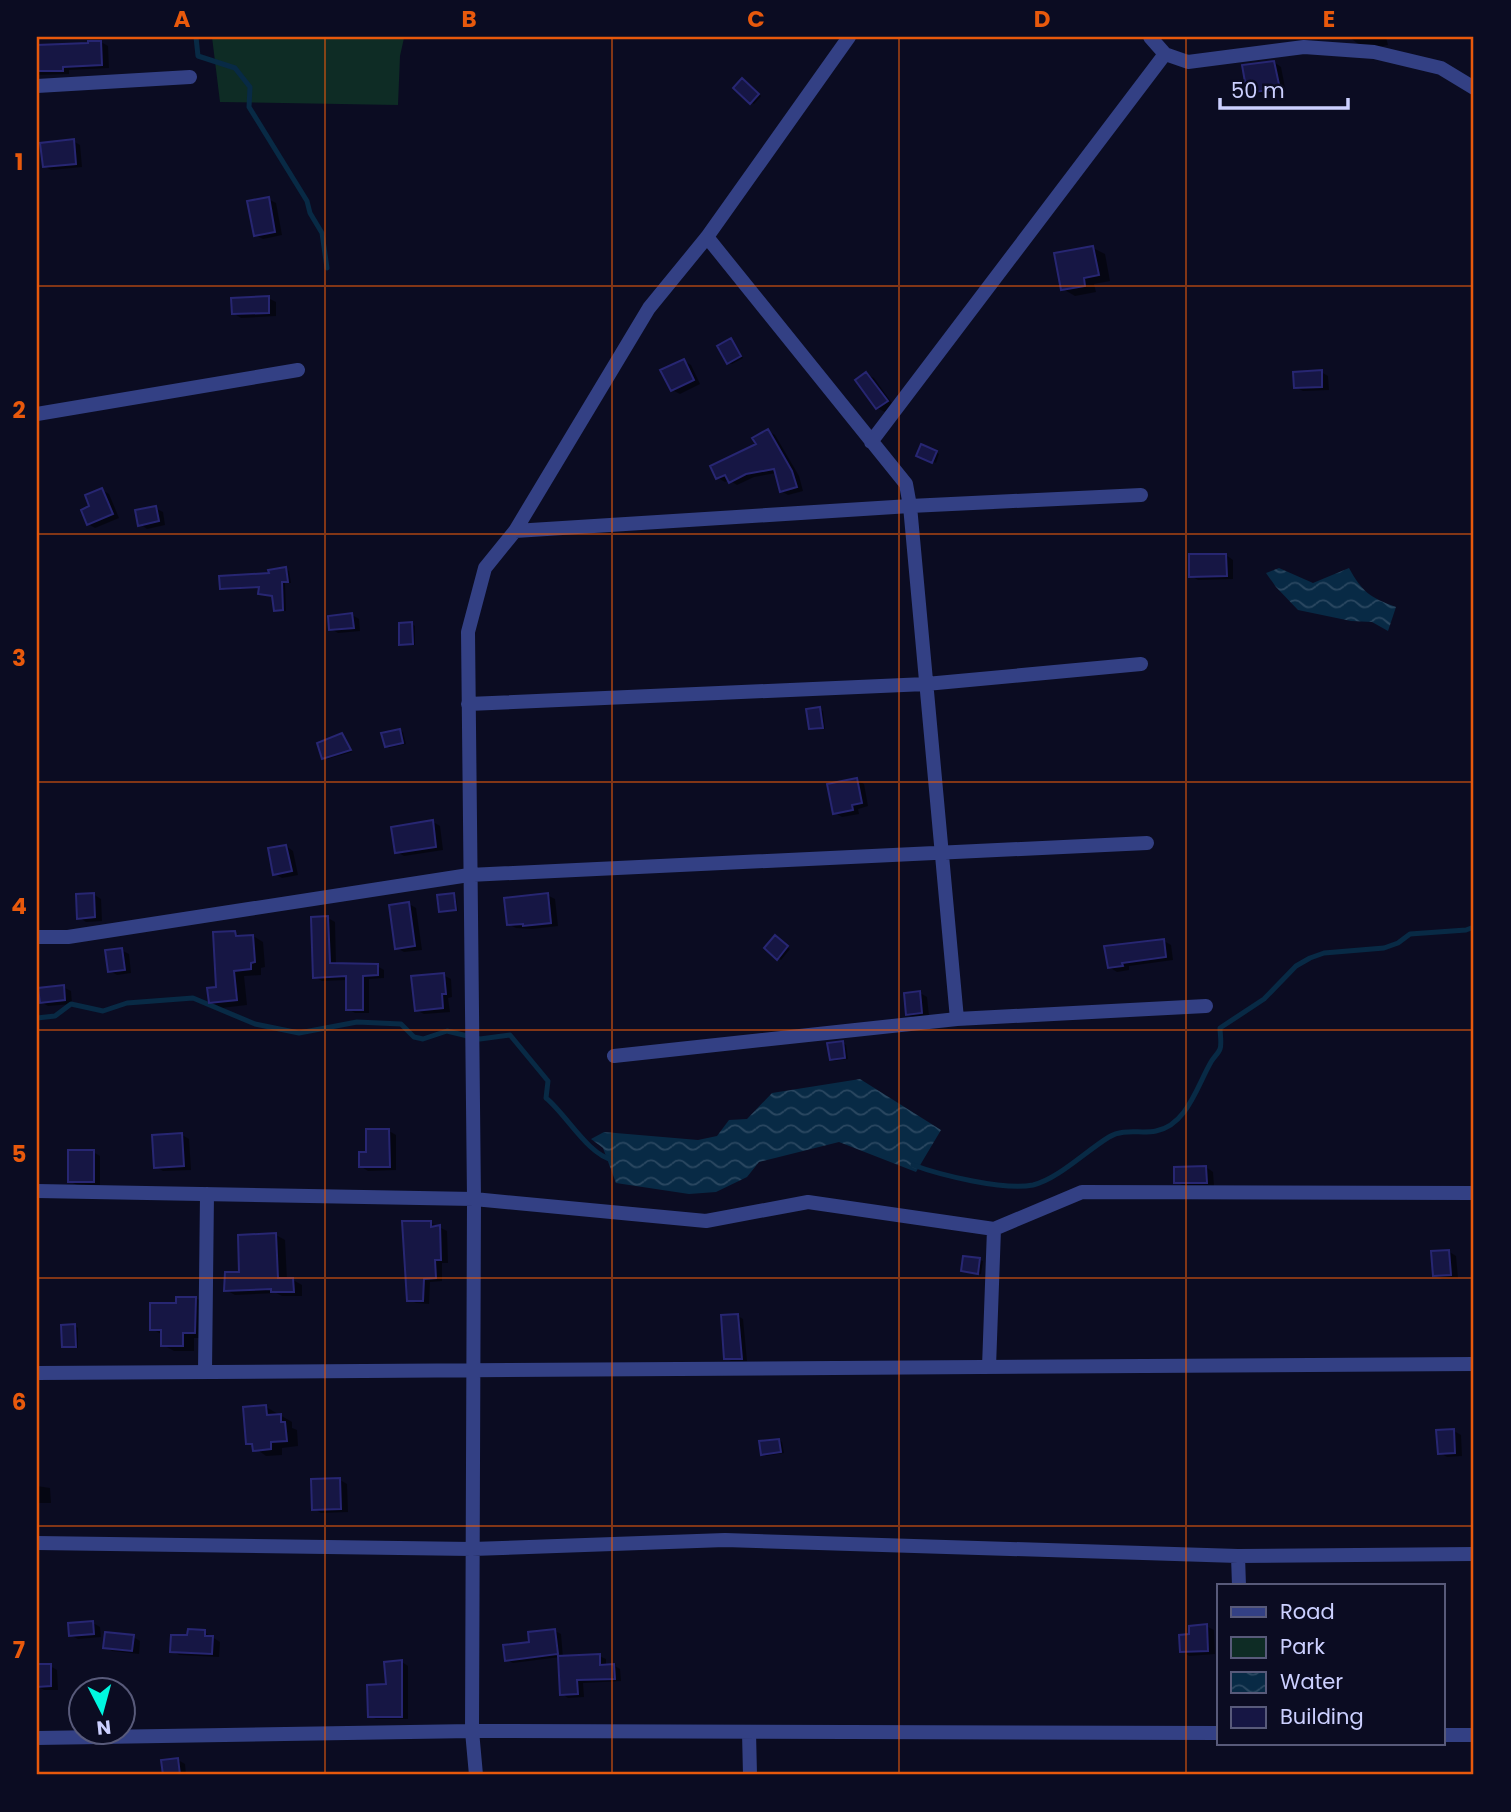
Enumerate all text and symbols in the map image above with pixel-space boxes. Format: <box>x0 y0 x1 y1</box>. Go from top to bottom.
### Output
text: A <box>174 3 191 35</box>
text: B <box>461 3 477 35</box>
text: C <box>747 3 765 35</box>
text: D <box>1034 3 1050 35</box>
text: E <box>1323 3 1335 35</box>
scale bar <box>1220 66 1348 110</box>
text: 50 m <box>1231 76 1285 105</box>
text: 1 <box>15 146 23 178</box>
text: 2 <box>12 394 26 426</box>
text: 3 <box>12 642 26 674</box>
text: 4 <box>11 890 27 922</box>
text: 5 <box>12 1138 26 1170</box>
text: 6 <box>12 1386 26 1418</box>
legend <box>1217 1584 1444 1745</box>
text: Road <box>1280 1597 1335 1626</box>
text: Park <box>1280 1632 1325 1661</box>
text: 7 <box>13 1634 25 1666</box>
text: Water <box>1280 1667 1343 1696</box>
north arrow <box>66 1675 136 1745</box>
text: Building <box>1280 1702 1364 1731</box>
text: N <box>95 1713 112 1742</box>

